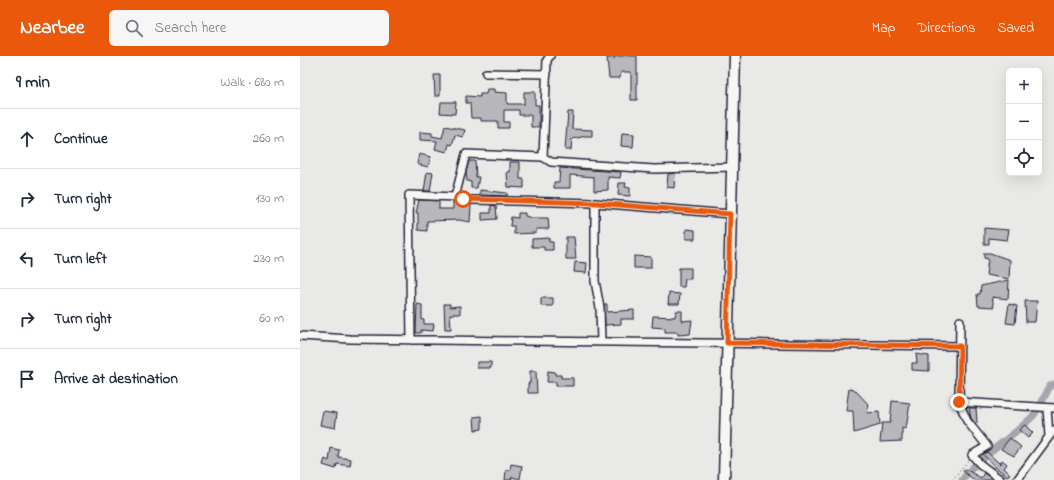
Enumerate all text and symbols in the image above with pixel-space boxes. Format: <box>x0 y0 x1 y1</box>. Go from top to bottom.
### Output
search box <box>109 10 389 46</box>
text: Nearbee <box>20 15 85 42</box>
icon: search <box>123 17 145 39</box>
text: Search here <box>155 17 226 39</box>
text: Map <box>872 18 895 39</box>
text: Directions <box>917 18 975 39</box>
text: Saved <box>997 18 1034 39</box>
map controls <box>1006 68 1042 176</box>
button: + <box>1006 68 1042 104</box>
text: 9 min <box>16 70 50 95</box>
text: Walk · 680 m <box>220 73 284 92</box>
button: − <box>1006 104 1042 140</box>
icon: ahead <box>16 128 38 150</box>
text: Continue <box>54 128 108 150</box>
text: 260 m <box>253 129 284 148</box>
button: locate <box>1006 140 1042 176</box>
icon: right <box>16 188 38 210</box>
text: Turn right <box>54 188 112 210</box>
text: 130 m <box>256 189 284 208</box>
route start <box>454 190 472 208</box>
icon: left <box>16 248 38 270</box>
text: Turn left <box>54 248 107 270</box>
text: 230 m <box>253 249 284 268</box>
icon: right <box>16 308 38 330</box>
text: Turn right <box>54 308 112 330</box>
text: 60 m <box>259 309 284 328</box>
icon: arrive <box>16 368 38 390</box>
text: Arrive at destination <box>54 368 178 390</box>
route end <box>950 393 968 411</box>

